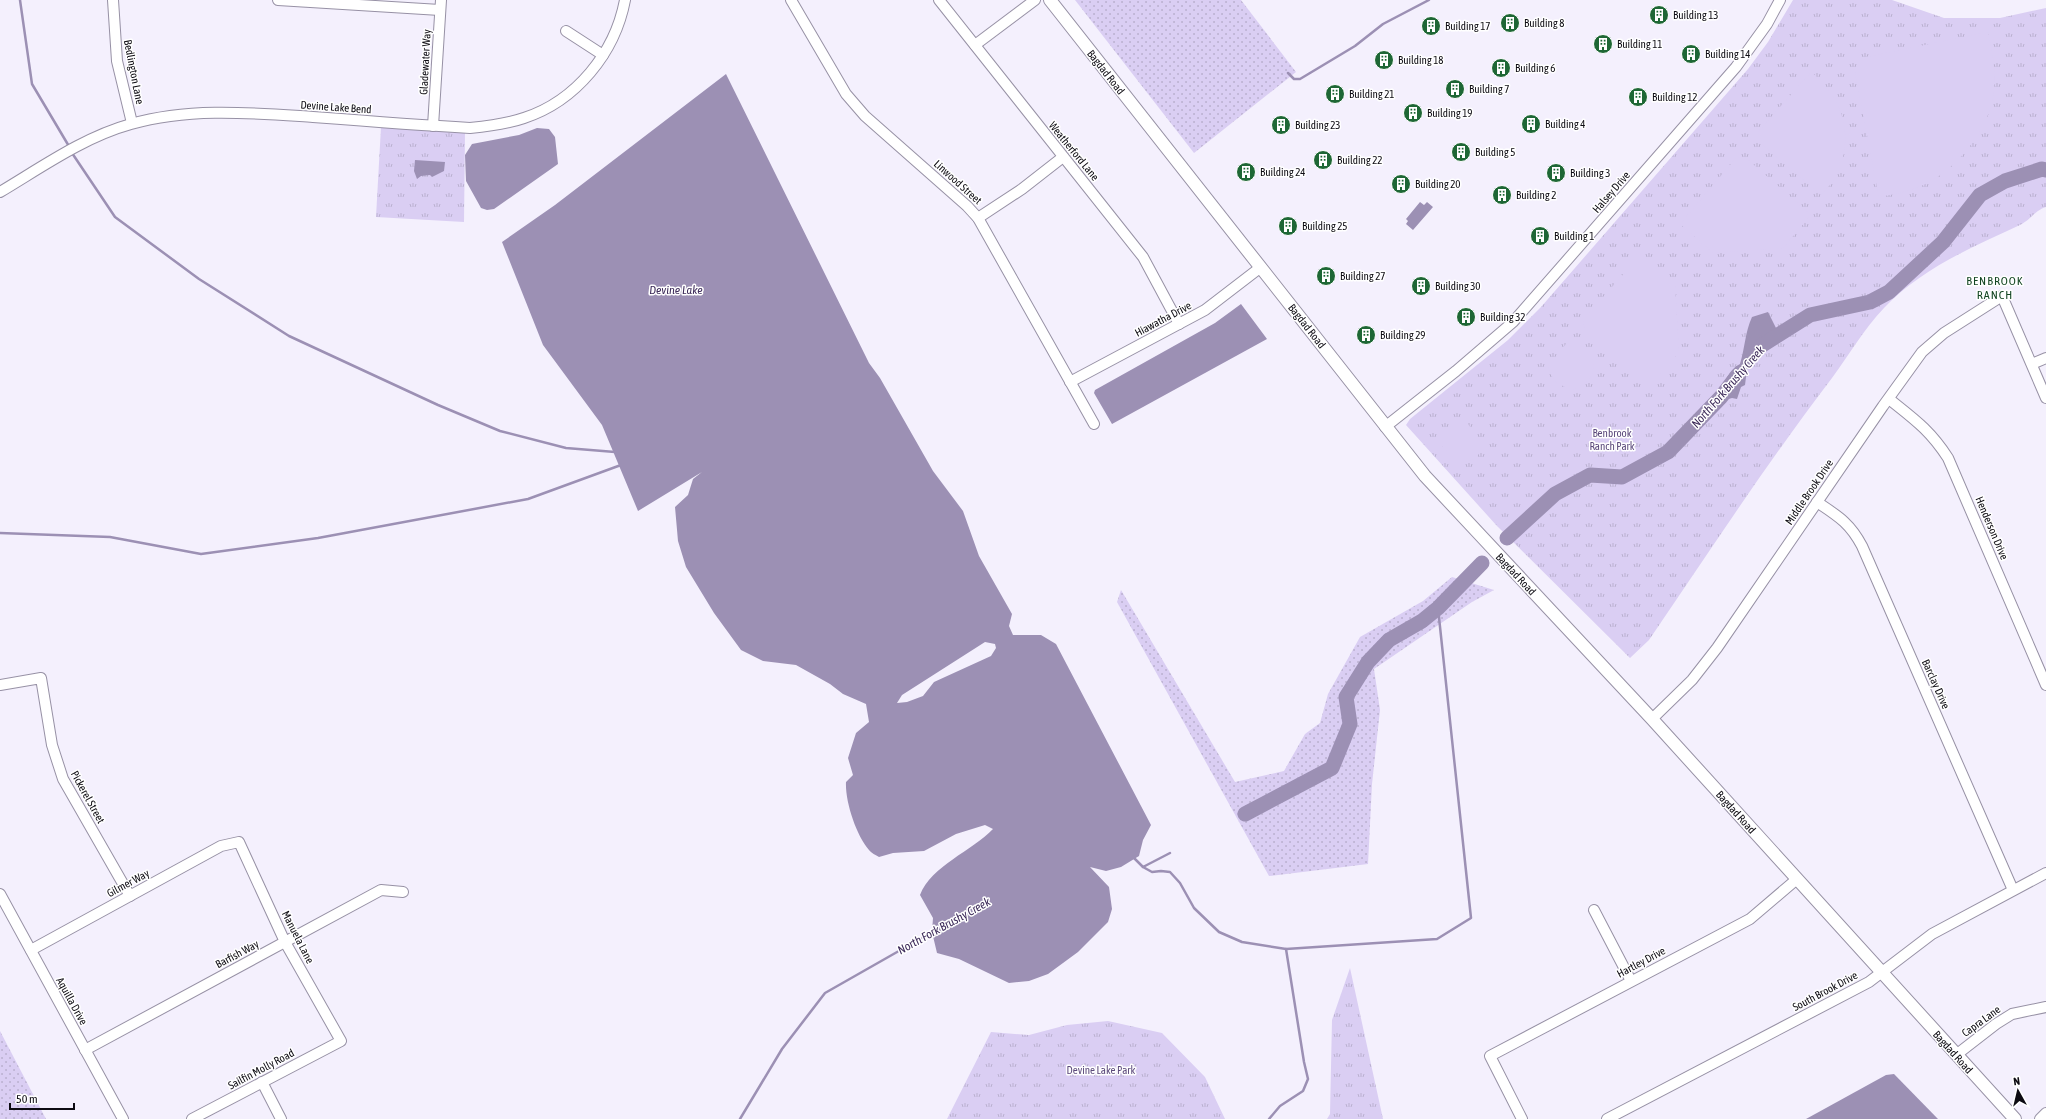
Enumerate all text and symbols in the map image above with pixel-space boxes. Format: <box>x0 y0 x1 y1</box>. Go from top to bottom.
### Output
building icon: Building 13 <box>1648 4 1670 26</box>
place label: Building 13 <box>1673 9 1719 21</box>
building icon: Building 8 <box>1499 12 1521 34</box>
building icon: Building 17 <box>1420 15 1442 37</box>
place label: Building 8 <box>1524 17 1564 29</box>
place label: Building 17 <box>1445 20 1491 32</box>
street label: Gladewater Way <box>417 28 433 95</box>
building icon: Building 11 <box>1592 33 1614 55</box>
place label: Building 11 <box>1617 38 1663 50</box>
street label: Bedlington Lane <box>122 39 146 105</box>
building icon: Building 14 <box>1680 43 1702 65</box>
street label: Bagdad Road <box>1085 47 1127 97</box>
place label: Building 14 <box>1705 48 1751 60</box>
building icon: Building 18 <box>1373 49 1395 71</box>
place label: Building 18 <box>1398 54 1444 66</box>
building icon: Building 6 <box>1490 57 1512 79</box>
place label: Building 6 <box>1515 62 1555 74</box>
building icon: Building 7 <box>1444 78 1466 100</box>
building icon: Building 21 <box>1324 83 1346 105</box>
place label: Building 7 <box>1469 83 1509 95</box>
building icon: Building 12 <box>1627 86 1649 108</box>
place label: Building 21 <box>1349 88 1395 100</box>
place label: Building 12 <box>1652 91 1698 103</box>
street label: Devine Lake Bend <box>300 99 372 115</box>
building icon: Building 19 <box>1402 102 1424 124</box>
place label: Building 19 <box>1427 107 1473 119</box>
building icon: Building 4 <box>1520 113 1542 135</box>
building icon: Building 23 <box>1270 114 1292 136</box>
place label: Building 4 <box>1545 118 1585 130</box>
street label: Weatherford Lane <box>1047 119 1101 183</box>
place label: Building 23 <box>1295 119 1341 131</box>
building icon: Building 5 <box>1450 141 1472 163</box>
place label: Building 5 <box>1475 146 1515 158</box>
building icon: Building 22 <box>1312 149 1334 171</box>
place label: Building 22 <box>1337 154 1383 166</box>
street label: Linwood Street <box>932 158 984 206</box>
building icon: Building 24 <box>1235 161 1257 183</box>
building icon: Building 3 <box>1545 162 1567 184</box>
place label: Building 24 <box>1260 166 1306 178</box>
place label: Building 3 <box>1570 167 1610 179</box>
street label: Halsey Drive <box>1590 169 1632 215</box>
building icon: Building 20 <box>1390 173 1412 195</box>
place label: Building 20 <box>1415 178 1461 190</box>
building icon: Building 2 <box>1491 184 1513 206</box>
place label: Building 2 <box>1516 189 1556 201</box>
building icon: Building 25 <box>1277 215 1299 237</box>
place label: Building 25 <box>1302 220 1348 232</box>
building icon: Building 1 <box>1529 225 1551 247</box>
place label: Building 1 <box>1554 230 1594 242</box>
building icon: Building 27 <box>1315 265 1337 287</box>
place label: Building 27 <box>1340 270 1386 282</box>
district label: BENBROOK RANCH <box>1966 274 2024 302</box>
building icon: Building 30 <box>1410 275 1432 297</box>
place label: Building 30 <box>1435 280 1481 292</box>
water label: Devine Lake <box>649 283 703 297</box>
street label: Hiawatha Drive <box>1133 299 1193 339</box>
street label: Bagdad Road <box>1286 301 1328 351</box>
building icon: Building 32 <box>1455 306 1477 328</box>
place label: Building 32 <box>1480 311 1526 323</box>
building icon: Building 29 <box>1355 324 1377 346</box>
place label: Building 29 <box>1380 329 1426 341</box>
water label: North Fork Brushy Creek <box>1689 343 1768 431</box>
park label: Benbrook Ranch Park <box>1589 427 1635 452</box>
street label: Middle Brook Drive <box>1783 457 1835 527</box>
street label: Henderson Drive <box>1973 495 2011 561</box>
street label: Bagdad Road <box>1494 551 1538 597</box>
street label: Barclay Drive <box>1920 657 1952 711</box>
street label: Pickerel Street <box>69 769 107 825</box>
street label: Bagdad Road <box>1714 788 1758 836</box>
street label: Gilmer Way <box>105 867 152 899</box>
water label: North Fork Brushy Creek <box>895 894 993 957</box>
street label: Manuela Lane <box>280 909 316 965</box>
street label: Barfish Way <box>213 937 261 970</box>
street label: Hartley Drive <box>1615 944 1667 980</box>
street label: South Brook Drive <box>1791 969 1859 1013</box>
street label: Aquilla Drive <box>54 975 90 1027</box>
street label: Capra Lane <box>1959 1003 2003 1039</box>
street label: Bagdad Road <box>1931 1028 1975 1076</box>
street label: Sailfin Molly Road <box>226 1047 296 1091</box>
park label: Devine Lake Park <box>1067 1064 1136 1076</box>
north arrow <box>1998 1071 2038 1111</box>
text: N <box>2013 1075 2021 1087</box>
scale bar <box>10 1085 74 1111</box>
text: 50 m <box>16 1092 38 1106</box>

